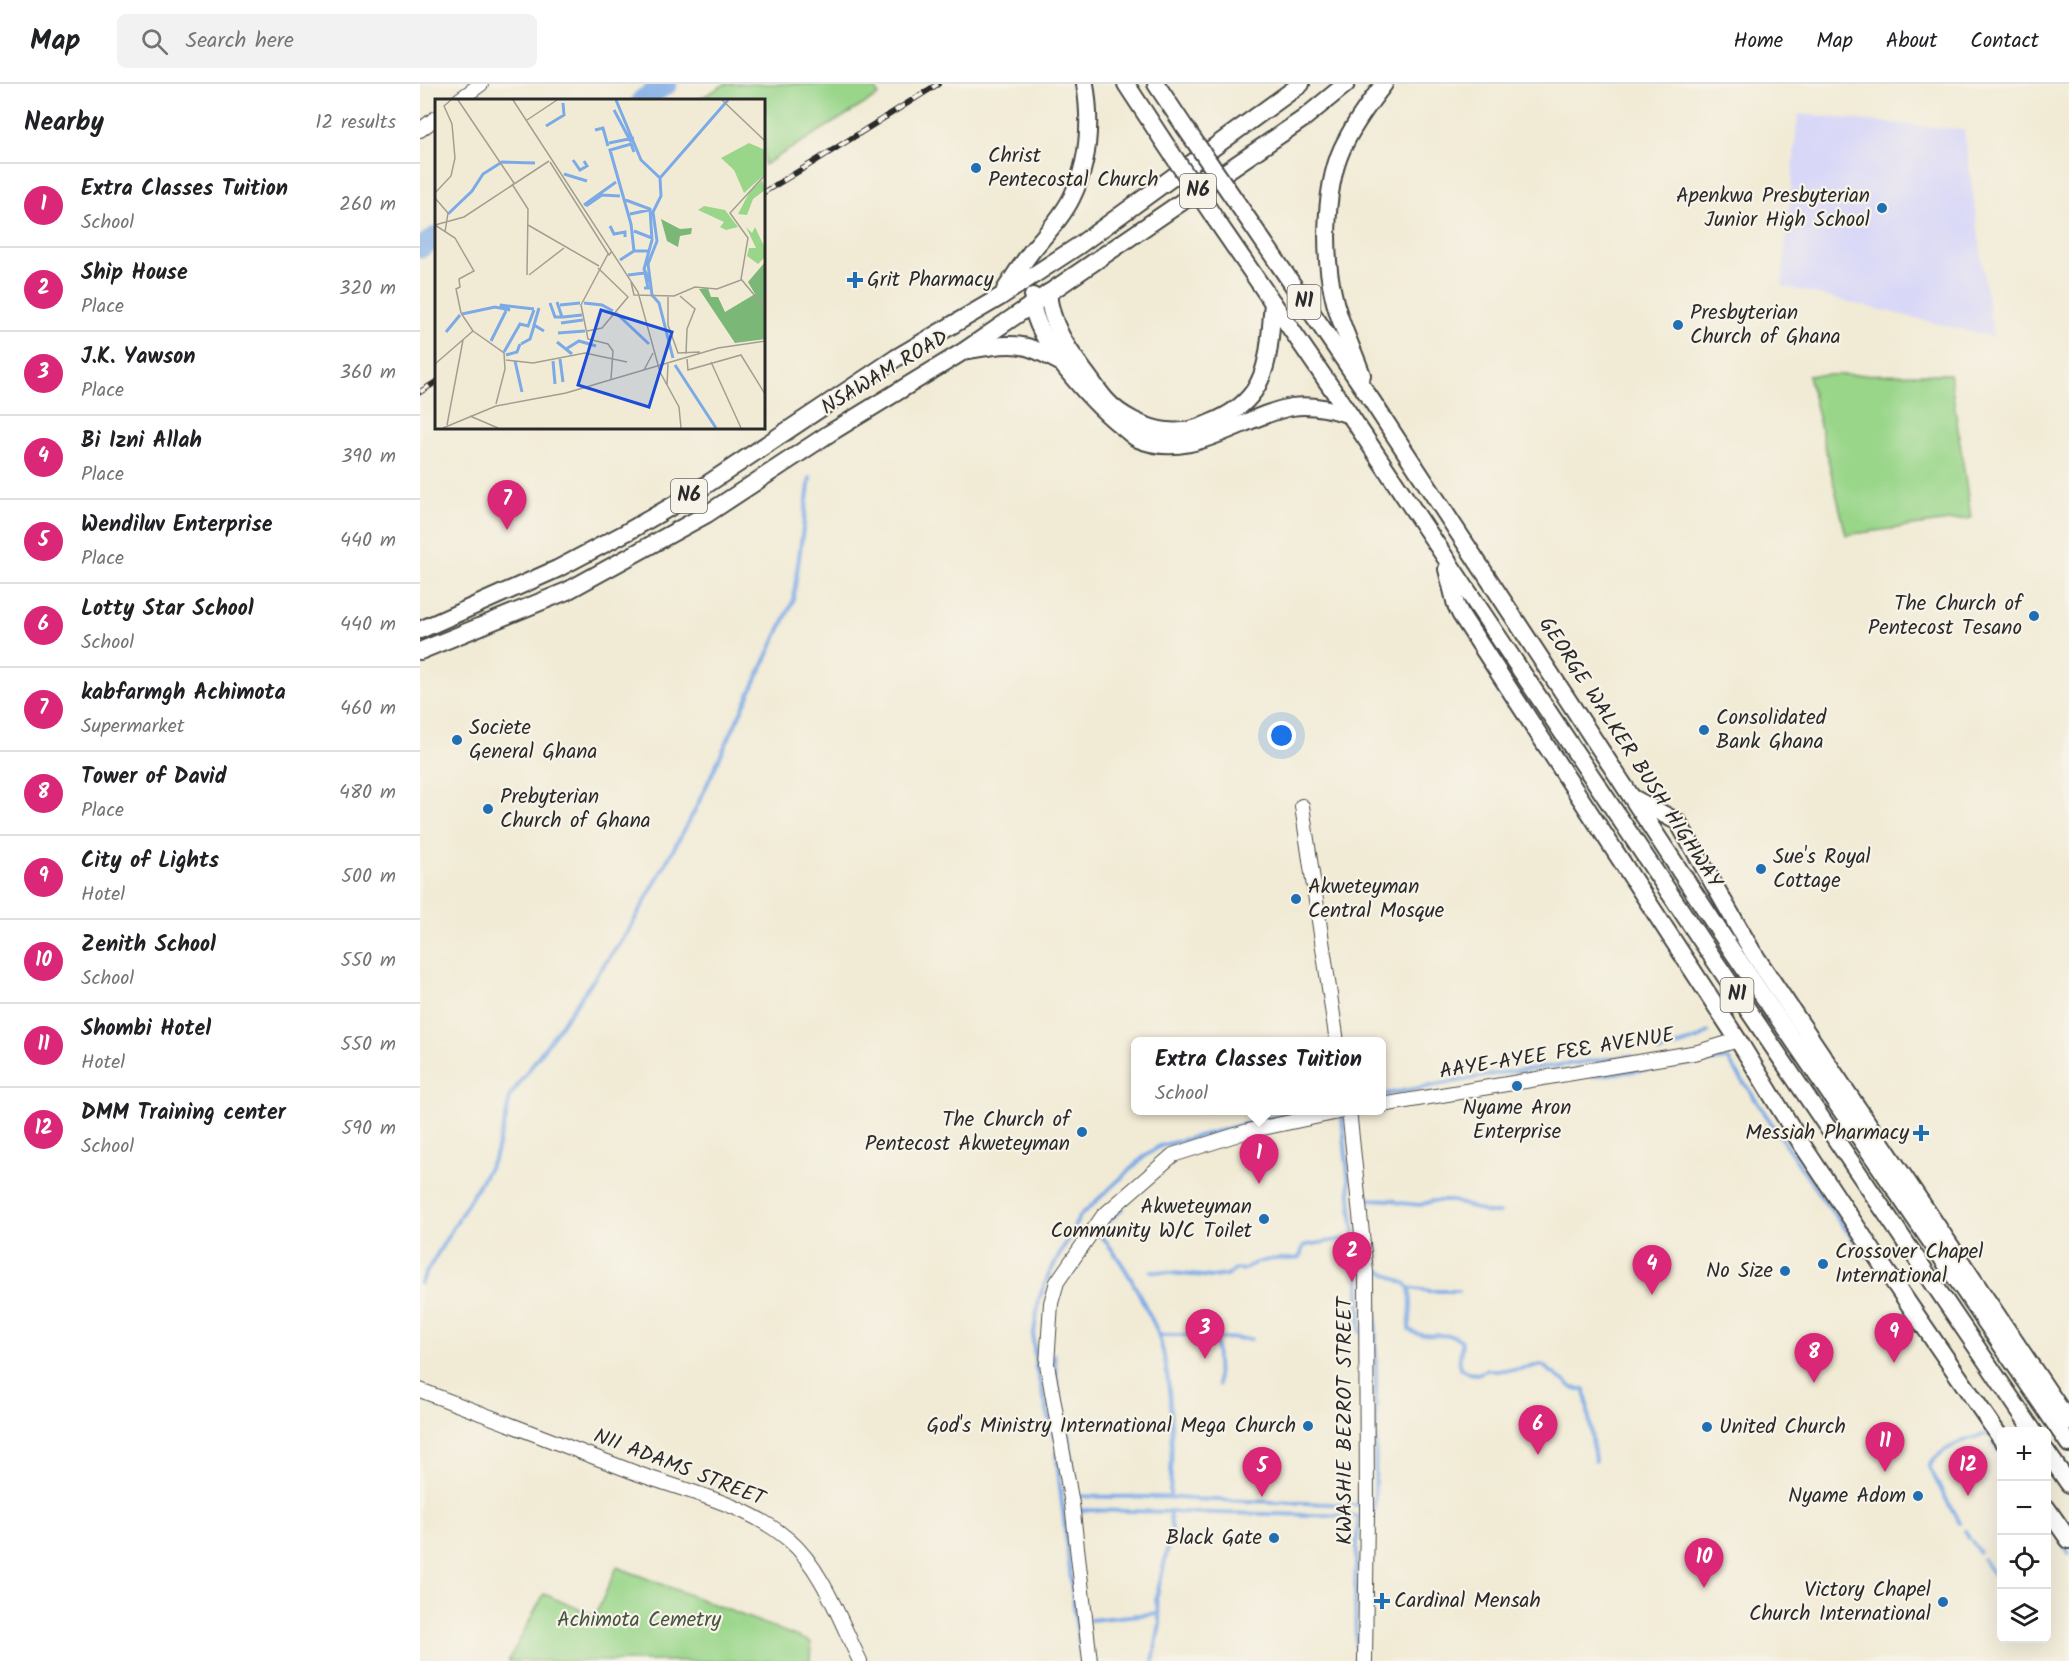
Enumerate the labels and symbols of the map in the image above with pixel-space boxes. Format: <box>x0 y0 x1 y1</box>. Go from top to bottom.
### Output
inset map <box>435 99 765 429</box>
place label: Christ Pentecostal Church <box>988 140 1158 197</box>
marker: Christ Pentecostal Church <box>969 161 983 175</box>
road number: N6 <box>1180 174 1216 208</box>
place label: Apenkwa Presbyterian Junior High School <box>1676 180 1870 237</box>
marker: Apenkwa Presbyterian Junior High School <box>1875 201 1889 215</box>
place label: Grit Pharmacy <box>867 264 994 297</box>
marker: Grit Pharmacy <box>848 273 862 287</box>
road number: N1 <box>1288 285 1320 319</box>
place label: Presbyterian Church of Ghana <box>1690 297 1841 354</box>
marker: Presbyterian Church of Ghana <box>1671 318 1685 332</box>
street label: NSAWAM ROAD <box>815 322 955 424</box>
road number: N6 <box>671 479 707 513</box>
pin: 7 <box>488 480 526 530</box>
place label: The Church of Pentecost Tesano <box>1868 588 2024 645</box>
marker: The Church of Pentecost Tesano <box>2027 609 2041 623</box>
street label: GEORGE WALKER BUSH HIGHWAY <box>1530 611 1731 896</box>
place label: Consolidated Bank Ghana <box>1716 702 1827 759</box>
place label: Societe General Ghana <box>469 712 597 769</box>
your location <box>1267 721 1296 750</box>
marker: Consolidated Bank Ghana <box>1697 723 1711 737</box>
marker: Societe General Ghana <box>450 733 464 747</box>
place label: Prebyterian Church of Ghana <box>500 781 651 838</box>
marker: Prebyterian Church of Ghana <box>481 802 495 816</box>
place label: Sue's Royal Cottage <box>1773 841 1871 898</box>
marker: Sue's Royal Cottage <box>1754 862 1768 876</box>
place label: Akweteyman Central Mosque <box>1308 871 1445 928</box>
marker: Akweteyman Central Mosque <box>1289 892 1303 906</box>
road number: N1 <box>1720 978 1754 1012</box>
street label: AAYE-AYEE FƐƐ AVENUE <box>1437 1019 1678 1089</box>
marker: Nyame Aron Enterprise <box>1510 1079 1524 1093</box>
place label: Nyame Aron Enterprise <box>1463 1092 1571 1149</box>
place label: The Church of Pentecost Akweteyman <box>865 1104 1072 1161</box>
place label: Messiah Pharmacy <box>1745 1117 1909 1150</box>
marker: The Church of Pentecost Akweteyman <box>1075 1125 1089 1139</box>
marker: Messiah Pharmacy <box>1914 1126 1928 1140</box>
pin: 1 <box>1240 1134 1278 1184</box>
place label: Akweteyman Community W/C Toilet <box>1050 1191 1253 1248</box>
marker: Akweteyman Community W/C Toilet <box>1257 1212 1271 1226</box>
pin: 2 <box>1332 1232 1372 1282</box>
place label: Crossover Chapel International <box>1835 1236 1983 1293</box>
pin: 4 <box>1632 1246 1672 1295</box>
place label: No Size <box>1706 1255 1774 1288</box>
marker: Crossover Chapel International <box>1816 1257 1830 1271</box>
marker: No Size <box>1778 1264 1792 1278</box>
street label: KWASHIE BEZROT STREET <box>1329 1295 1362 1545</box>
pin: 3 <box>1186 1310 1224 1359</box>
pin: 9 <box>1874 1314 1914 1363</box>
pin: 8 <box>1794 1334 1834 1383</box>
pin: 6 <box>1518 1406 1558 1455</box>
place label: God's Ministry International Mega Church <box>926 1410 1296 1443</box>
place label: United Church <box>1719 1411 1846 1444</box>
marker: God's Ministry International Mega Church <box>1301 1419 1315 1433</box>
street label: NII ADAMS STREET <box>588 1420 771 1517</box>
marker: United Church <box>1700 1420 1714 1434</box>
pin: 11 <box>1866 1422 1904 1472</box>
pin: 12 <box>1948 1446 1988 1496</box>
pin: 5 <box>1242 1448 1282 1497</box>
place label: Nyame Adom <box>1788 1480 1906 1513</box>
marker: Nyame Adom <box>1911 1489 1925 1503</box>
place label: Black Gate <box>1166 1522 1263 1555</box>
marker: Black Gate <box>1267 1531 1281 1545</box>
pin: 10 <box>1684 1538 1724 1588</box>
place label: Victory Chapel Church International <box>1749 1574 1931 1631</box>
place label: Cardinal Mensah <box>1394 1585 1541 1618</box>
marker: Cardinal Mensah <box>1375 1594 1389 1608</box>
marker: Victory Chapel Church International <box>1936 1595 1950 1609</box>
park label: Achimota Cemetry <box>557 1604 721 1637</box>

